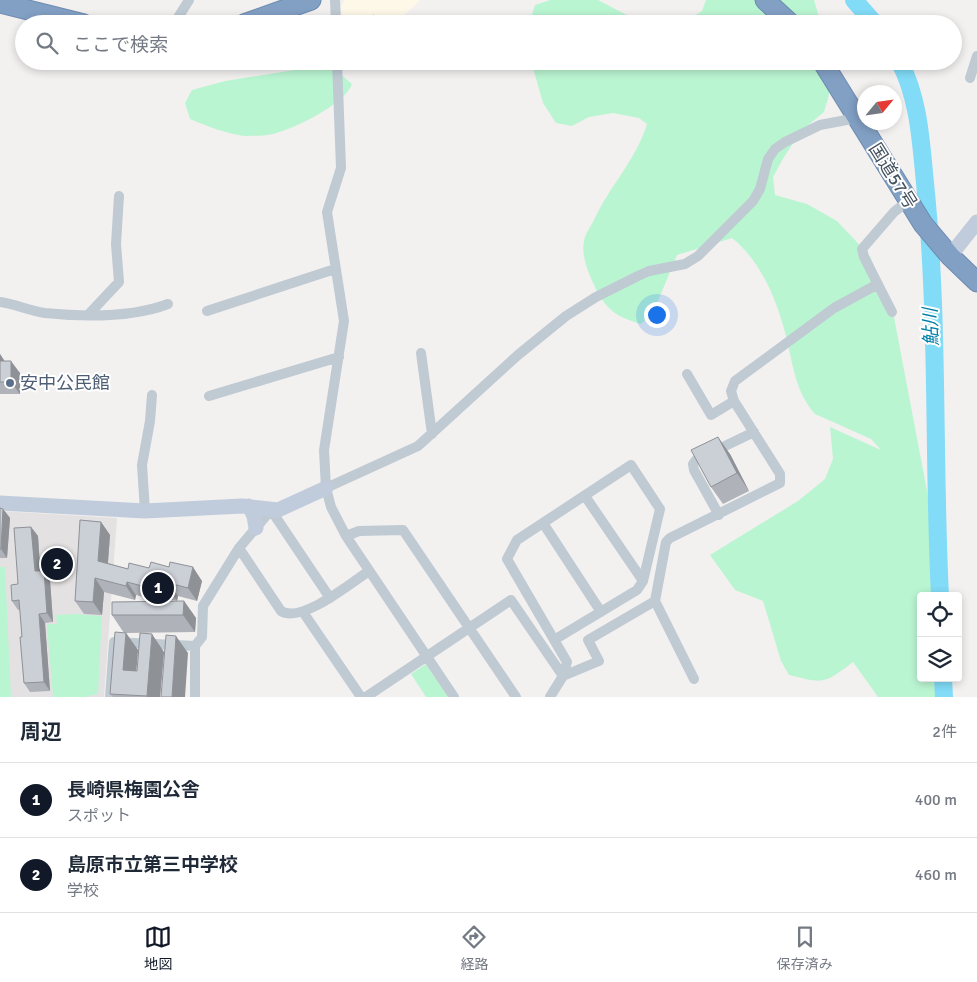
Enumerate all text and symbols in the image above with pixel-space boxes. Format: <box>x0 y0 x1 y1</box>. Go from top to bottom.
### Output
search box <box>15 15 962 70</box>
icon: search <box>33 29 61 57</box>
text: ここで検索 <box>73 33 168 57</box>
north arrow <box>857 85 902 130</box>
street label: 国道57号 <box>864 139 922 213</box>
your location <box>644 302 670 328</box>
water label: 鮎川 <box>918 306 944 346</box>
place label: 安中公民館 <box>20 372 110 394</box>
marker: 安中公民館 <box>4 377 16 389</box>
pin: 2 <box>41 545 73 583</box>
pin: 1 <box>142 569 174 607</box>
map controls <box>917 592 962 682</box>
button: locate <box>917 592 962 637</box>
button: layers <box>917 637 962 682</box>
text: 周辺 <box>20 719 62 745</box>
text: 2件 <box>932 722 957 742</box>
text: 長崎県梅園公舎 <box>67 778 200 802</box>
text: 1 <box>32 790 40 810</box>
text: 400 m <box>915 790 957 810</box>
text: スポット <box>67 806 131 826</box>
text: 島原市立第三中学校 <box>67 853 238 877</box>
text: 2 <box>32 865 40 885</box>
text: 460 m <box>915 865 957 885</box>
text: 学校 <box>67 881 99 901</box>
tab: 地図 <box>144 923 172 973</box>
tab: 経路 <box>460 923 488 973</box>
tab: 保存済み <box>777 923 833 973</box>

